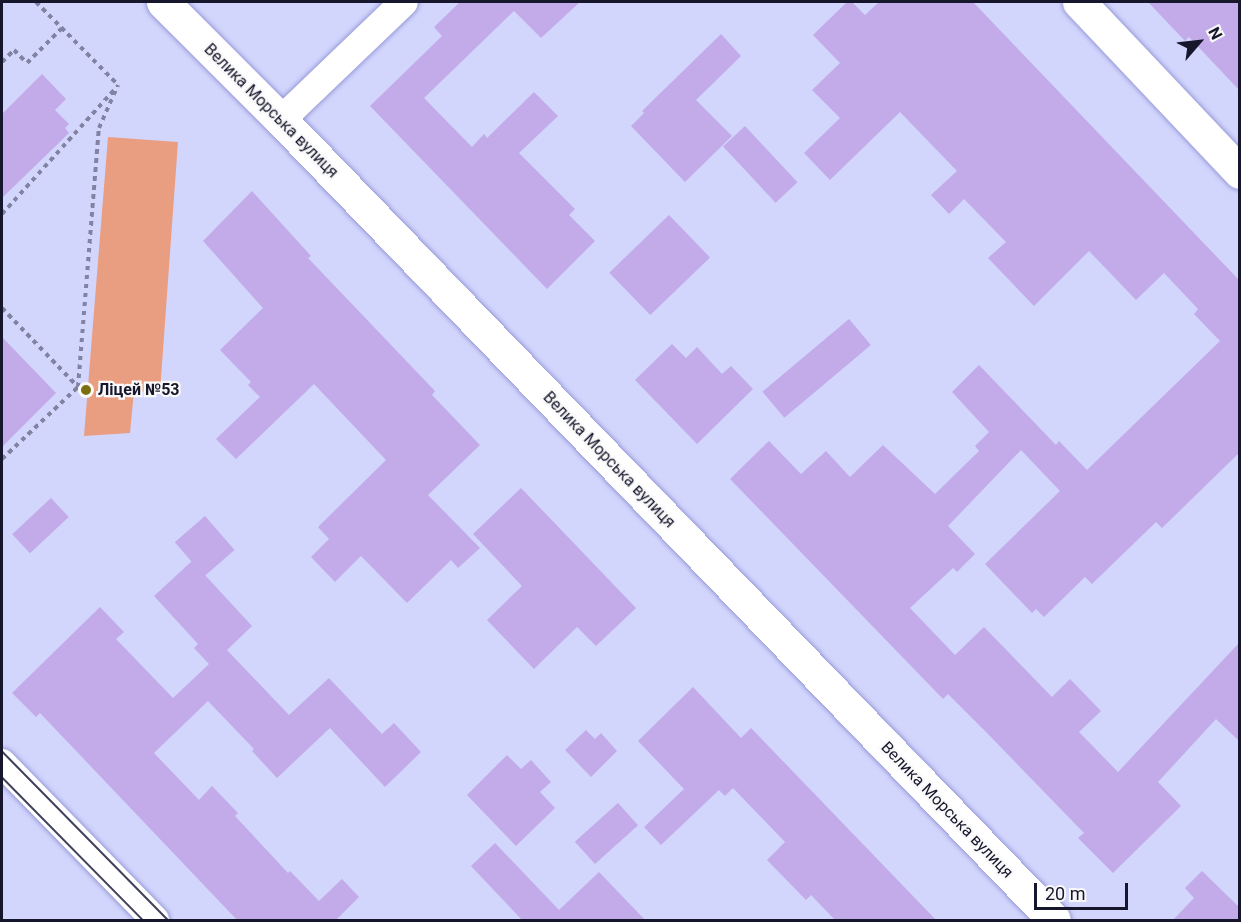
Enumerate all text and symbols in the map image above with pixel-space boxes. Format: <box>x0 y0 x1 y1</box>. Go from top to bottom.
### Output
north arrow <box>1169 12 1229 72</box>
text: N <box>1204 24 1226 43</box>
street label: Велика Морська вулиця <box>200 40 342 182</box>
place label: Ліцей №53 <box>98 380 180 400</box>
marker: Ліцей №53 <box>79 383 93 397</box>
street label: Велика Морська вулиця <box>539 388 679 532</box>
street label: Велика Морська вулиця <box>877 738 1017 882</box>
scale bar <box>1037 871 1132 909</box>
text: 20 m <box>1045 883 1085 904</box>

